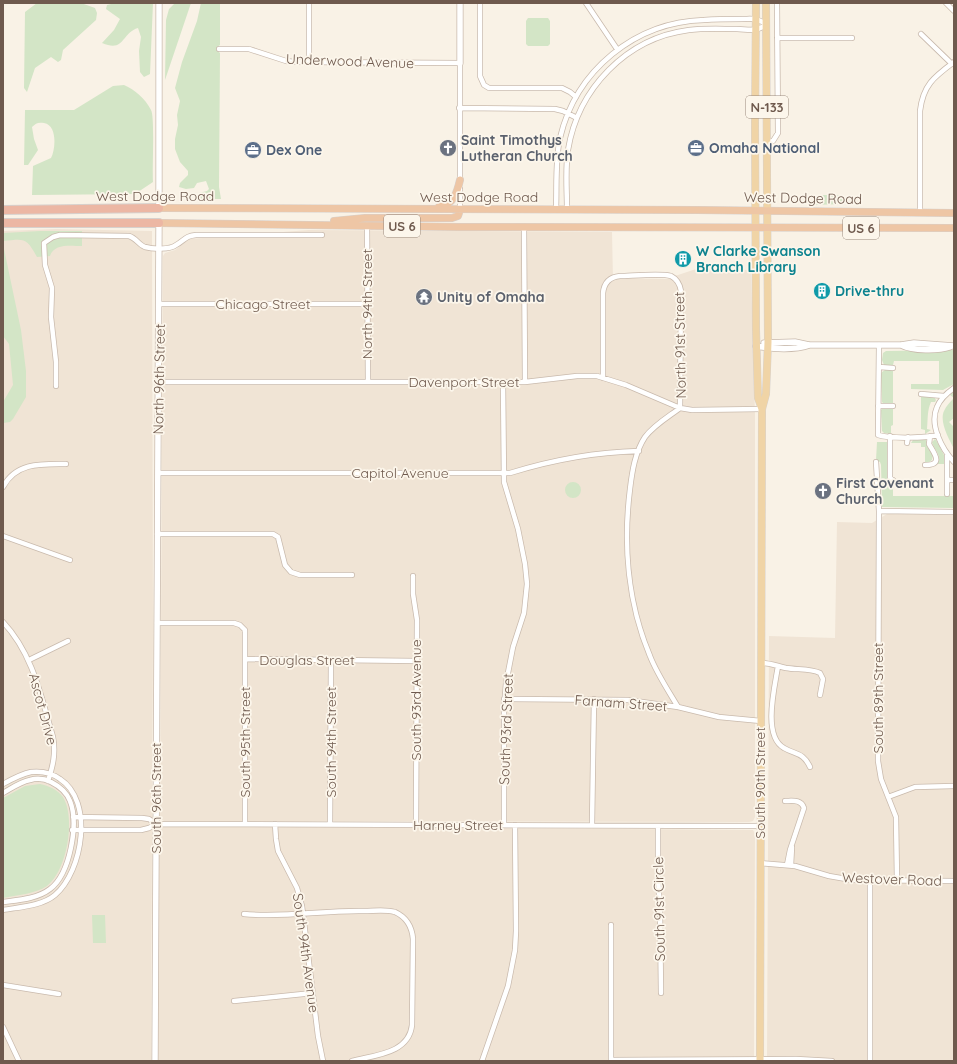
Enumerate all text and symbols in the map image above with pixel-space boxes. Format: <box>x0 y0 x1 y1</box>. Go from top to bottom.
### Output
street label: Underwood Avenue <box>286 50 414 72</box>
road number: N-133 <box>746 96 788 118</box>
place label: Saint Timothys Lutheran Church <box>461 131 573 165</box>
church icon: Saint Timothys Lutheran Church <box>438 138 458 158</box>
office icon: Omaha National <box>686 138 706 158</box>
place label: Omaha National <box>709 139 820 157</box>
office icon: Dex One <box>243 140 263 160</box>
place label: Dex One <box>266 141 322 159</box>
street label: West Dodge Road <box>96 187 214 205</box>
street label: West Dodge Road <box>420 188 538 206</box>
street label: West Dodge Road <box>744 188 862 208</box>
road number: US 6 <box>384 215 420 237</box>
road number: US 6 <box>843 217 879 239</box>
place label: W Clarke Swanson Branch Library <box>696 242 821 276</box>
street label: North 94th Street <box>358 248 376 359</box>
building icon: W Clarke Swanson Branch Library <box>673 249 693 269</box>
building icon: Drive-thru <box>812 281 832 301</box>
place label: Drive-thru <box>835 282 904 300</box>
temple icon: Unity of Omaha <box>414 287 434 307</box>
place label: Unity of Omaha <box>437 288 544 306</box>
street label: North 91st Street <box>670 291 690 399</box>
street label: Chicago Street <box>216 295 311 313</box>
street label: North 96th Street <box>149 323 169 434</box>
street label: Davenport Street <box>409 373 520 391</box>
street label: Capitol Avenue <box>351 464 449 482</box>
place label: First Covenant Church <box>836 474 935 508</box>
church icon: First Covenant Church <box>813 481 833 501</box>
street label: South 93rd Avenue <box>407 639 425 761</box>
street label: South 89th Street <box>869 642 887 753</box>
street label: Douglas Street <box>259 651 355 669</box>
street label: Ascot Drive <box>25 671 61 747</box>
street label: South 93rd Street <box>495 673 517 785</box>
street label: South 95th Street <box>236 686 254 798</box>
street label: South 94th Street <box>322 686 340 797</box>
street label: Farnam Street <box>574 691 668 715</box>
street label: South 90th Street <box>751 727 769 839</box>
street label: South 96th Street <box>147 742 165 853</box>
street label: Harney Street <box>413 816 503 834</box>
street label: South 91st Circle <box>649 857 669 961</box>
street label: Westover Road <box>842 868 942 890</box>
street label: South 94th Avenue <box>289 892 323 1014</box>

